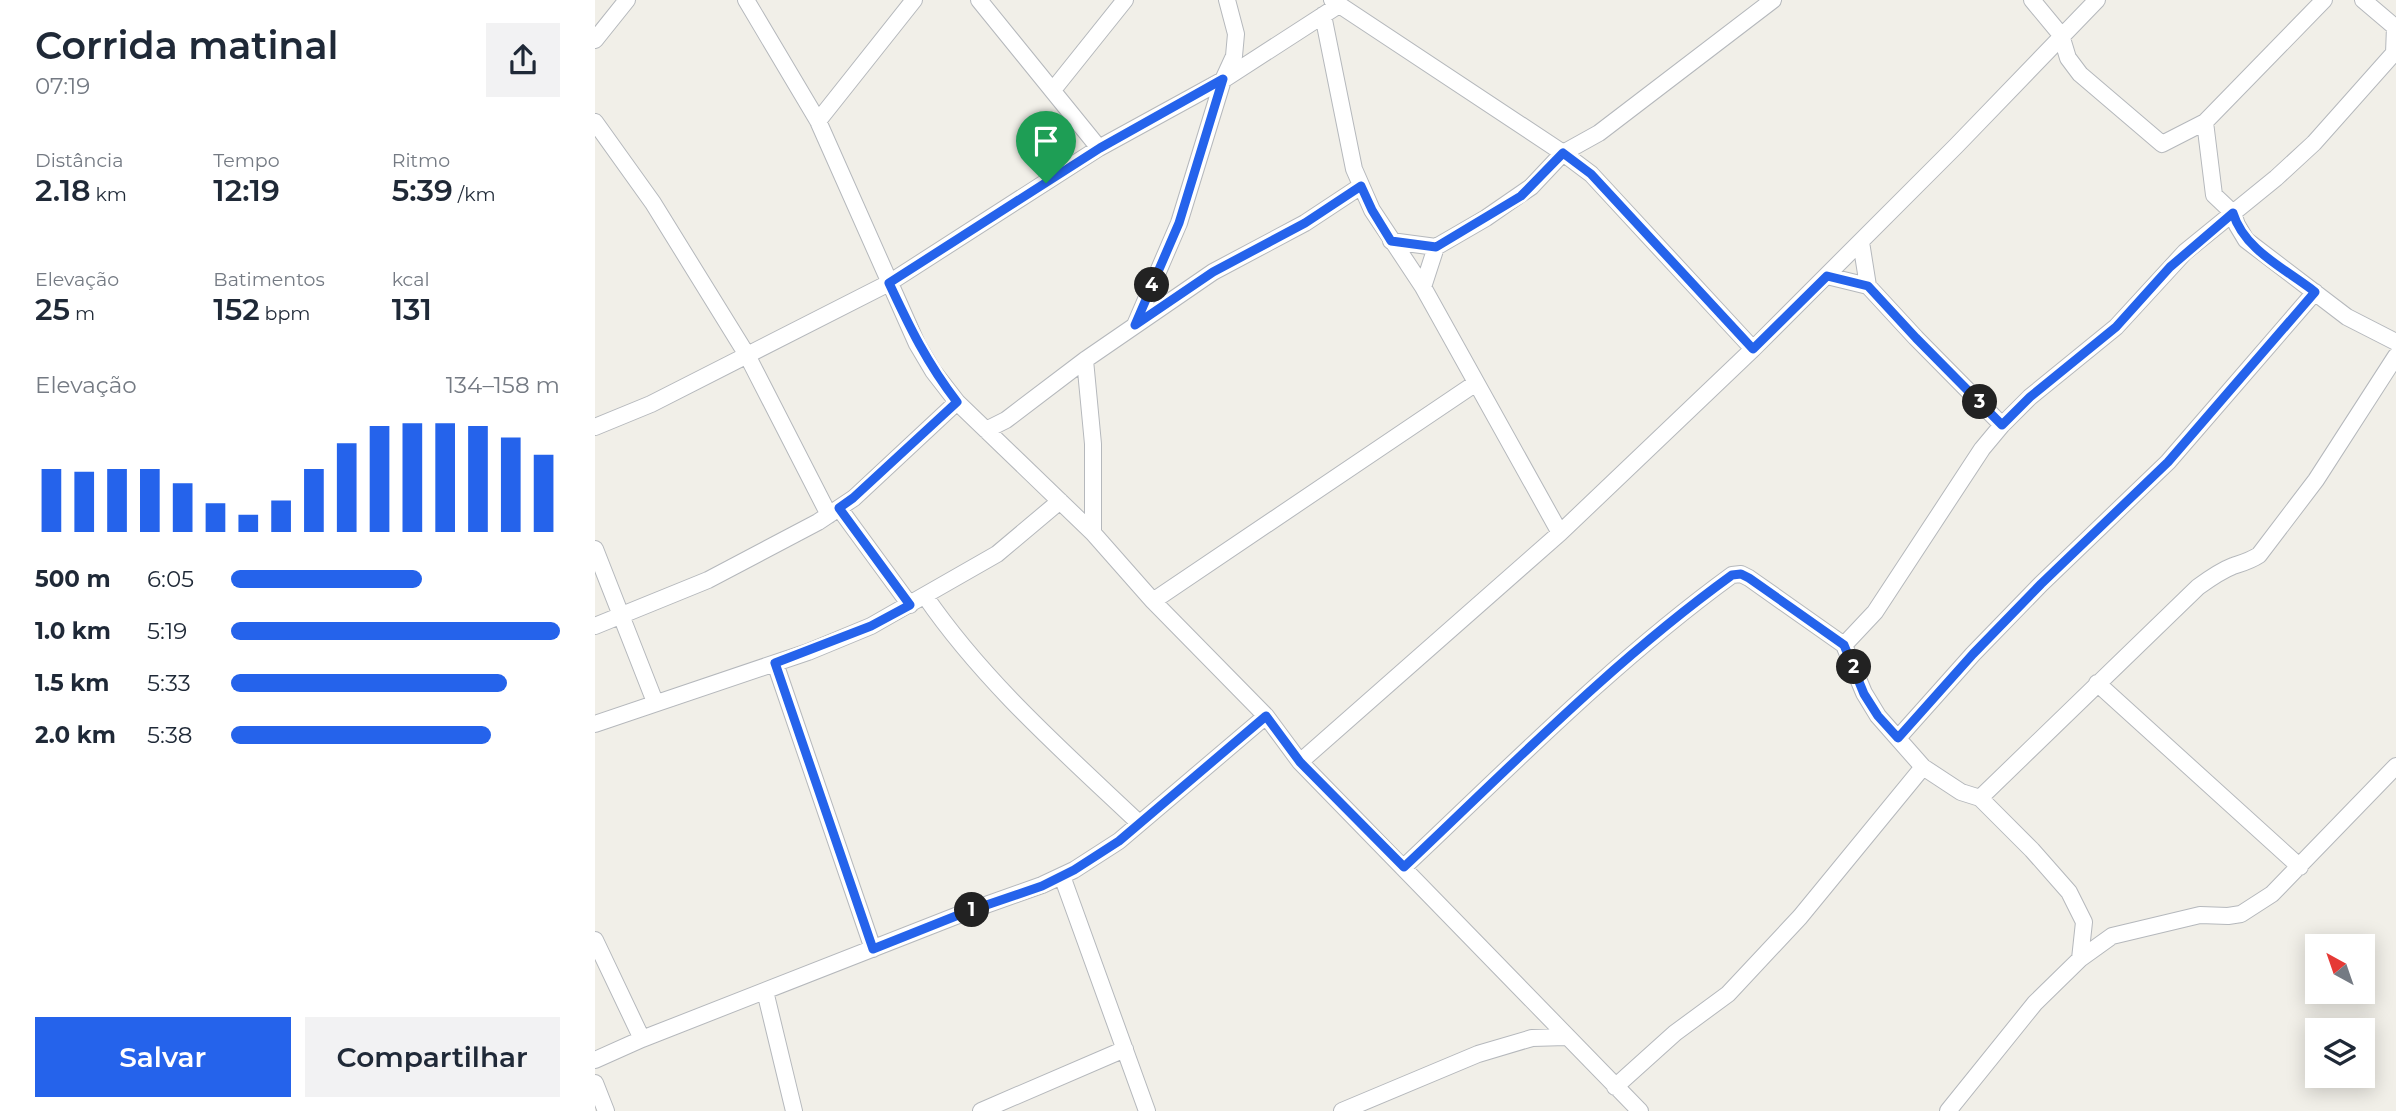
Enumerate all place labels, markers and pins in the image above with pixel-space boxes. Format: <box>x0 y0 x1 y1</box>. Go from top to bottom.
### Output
pin <box>1016 111 1076 183</box>
pin: 4 <box>1135 268 1169 302</box>
pin: 3 <box>1963 384 1997 420</box>
pin: 2 <box>1837 650 1871 684</box>
pin: 1 <box>955 892 989 928</box>

